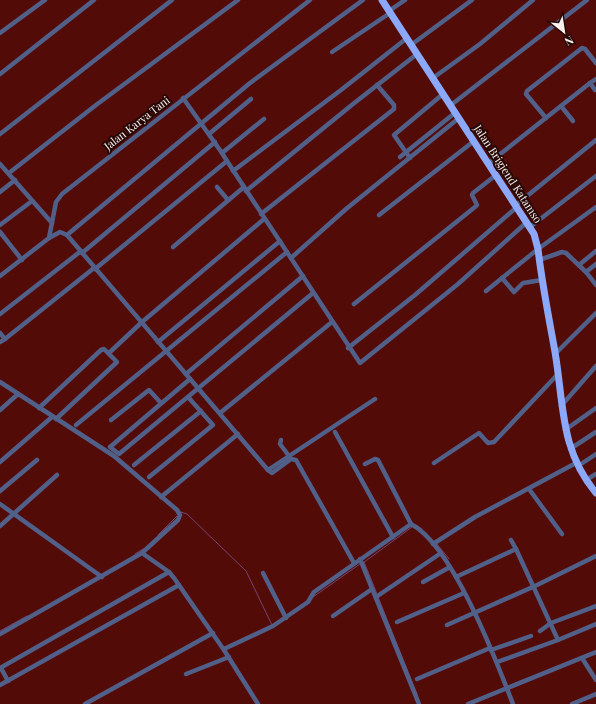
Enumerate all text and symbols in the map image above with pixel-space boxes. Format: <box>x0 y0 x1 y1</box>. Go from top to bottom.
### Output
north arrow <box>544 12 584 52</box>
text: N <box>562 33 576 50</box>
street label: Jalan Karya Tani <box>100 92 173 154</box>
street label: Jalan Brigjend Katamso <box>470 121 546 226</box>

